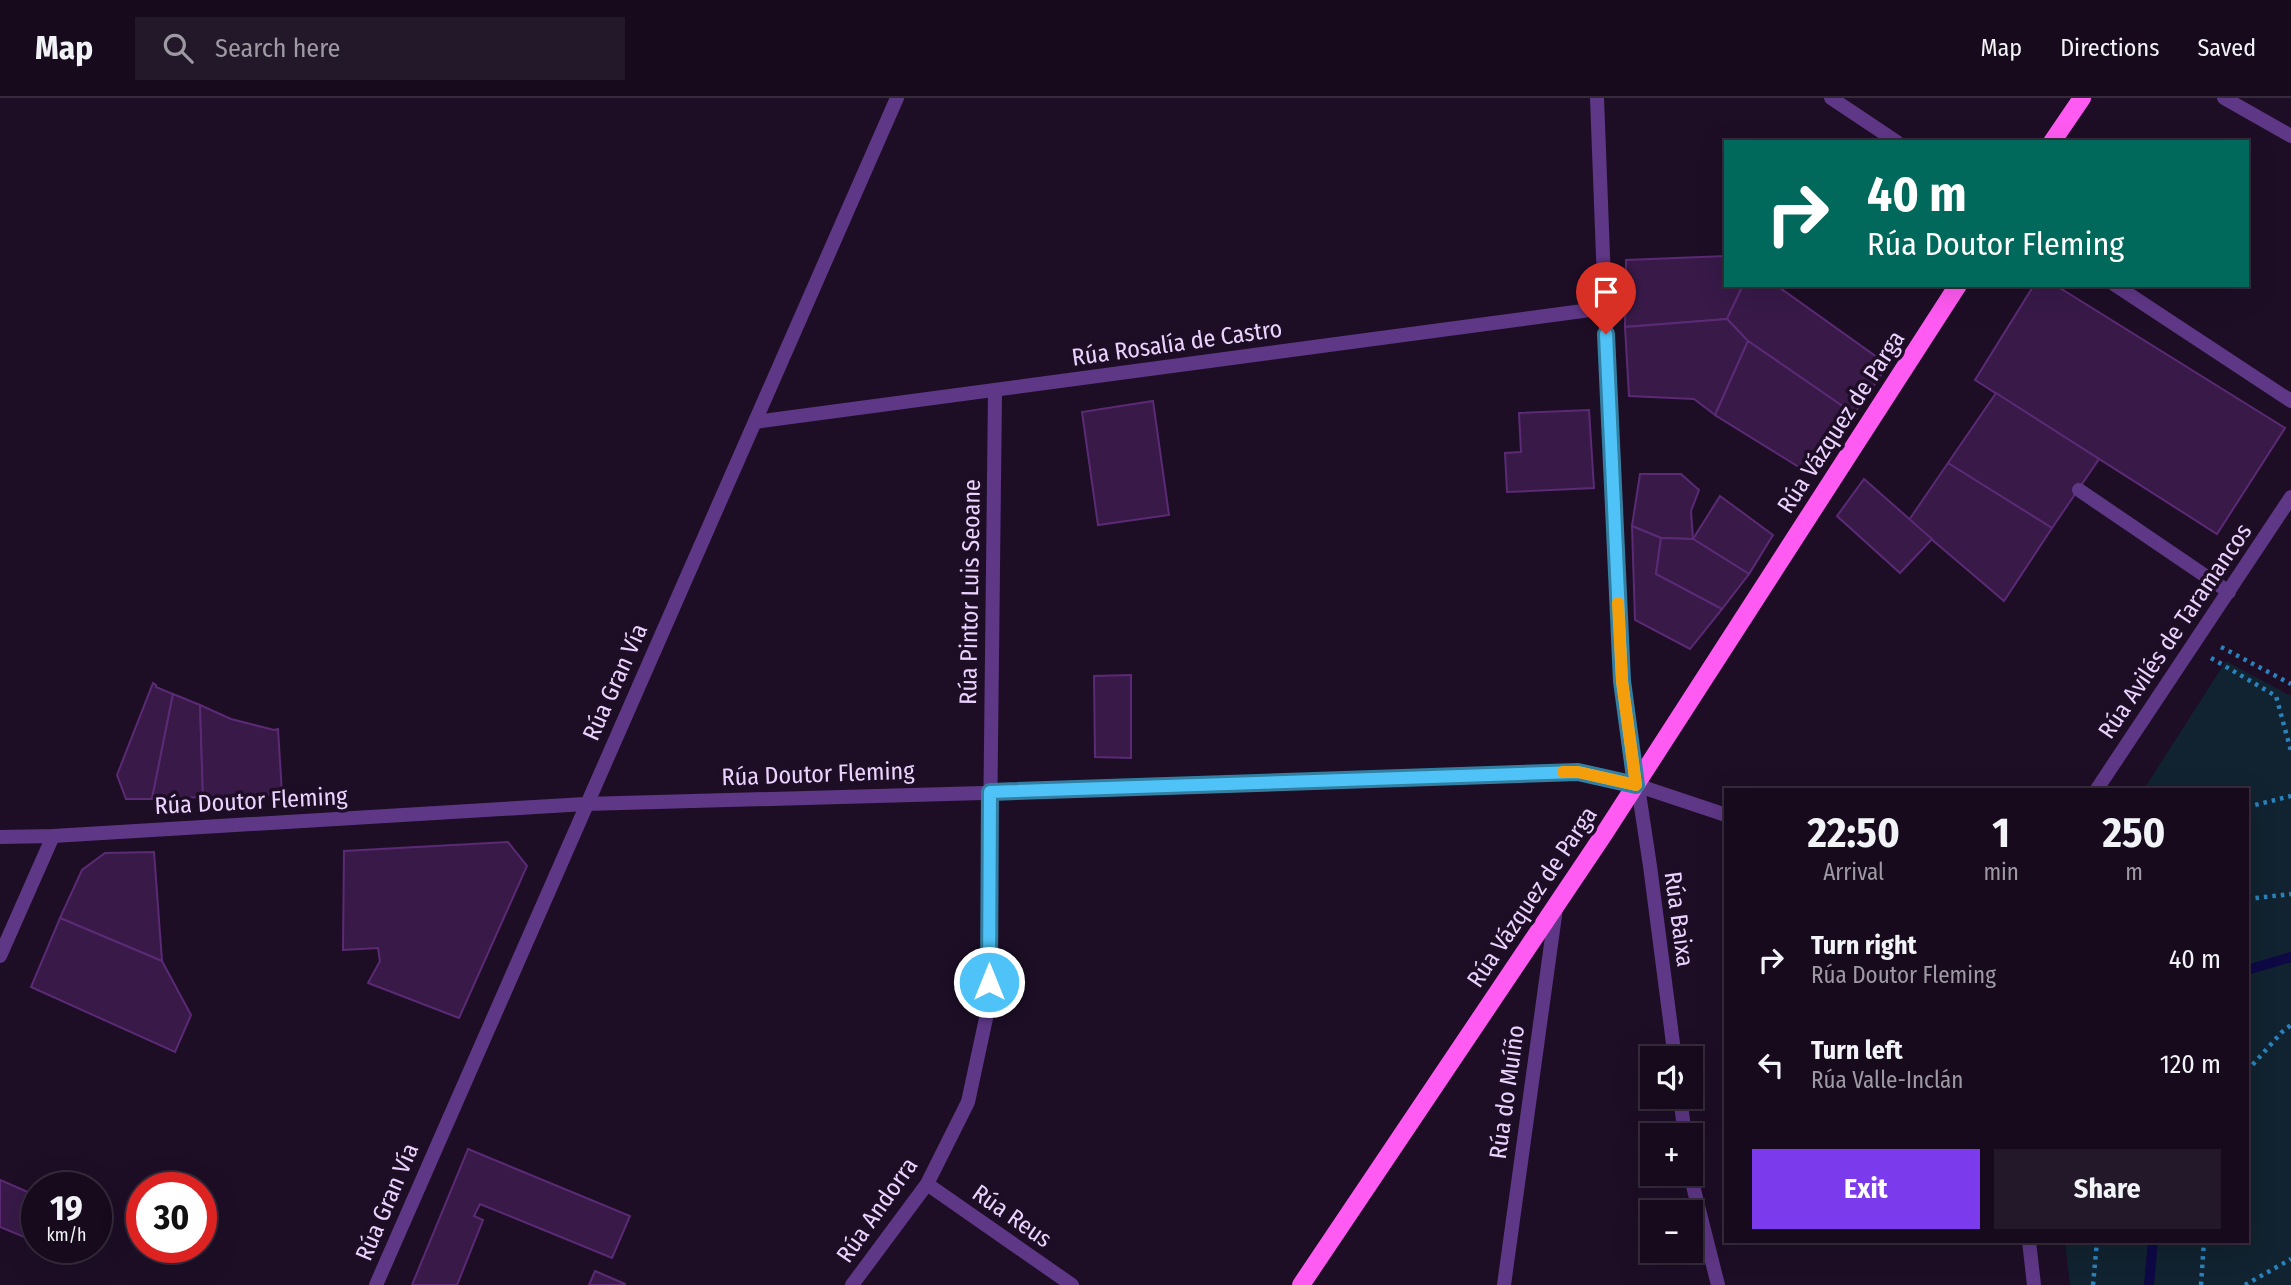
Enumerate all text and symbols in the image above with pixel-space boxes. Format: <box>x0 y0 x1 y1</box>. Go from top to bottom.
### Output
search box <box>135 17 625 80</box>
text: Map <box>35 28 93 68</box>
icon: search <box>159 29 197 67</box>
text: Search here <box>215 33 340 64</box>
text: Map <box>1981 34 2022 62</box>
text: Directions <box>2060 34 2159 62</box>
text: Saved <box>2197 34 2256 62</box>
text: 40 m <box>1867 165 1967 224</box>
icon: right <box>1752 168 1843 259</box>
text: Rúa Doutor Fleming <box>1867 225 2124 263</box>
pin <box>1576 262 1636 334</box>
icon: arrive <box>1587 273 1625 311</box>
street label: Rúa Rosalía de Castro <box>1070 314 1284 372</box>
street label: Rúa Vázquez de Parga <box>1772 326 1910 518</box>
street label: Rúa Pintor Luis Seoane <box>954 479 986 705</box>
street label: Rúa Avilés de Taramancos <box>2093 518 2257 744</box>
street label: Rúa Gran Vía <box>577 619 653 745</box>
street label: Rúa Doutor Fleming <box>721 757 916 791</box>
street label: Rúa Doutor Fleming <box>154 782 349 820</box>
street label: Rúa Vázquez de Parga <box>1461 801 1603 993</box>
text: 22:50 <box>1807 808 1900 858</box>
text: 1 <box>1992 808 2010 858</box>
text: 250 <box>2102 808 2165 858</box>
text: Arrival <box>1823 858 1884 886</box>
text: min <box>1983 858 2019 886</box>
text: m <box>2125 858 2143 886</box>
street label: Rúa Baixa <box>1658 870 1700 968</box>
text: Turn right <box>1811 930 1917 961</box>
icon: right <box>1752 941 1790 979</box>
text: 40 m <box>2169 944 2221 975</box>
position arrow <box>952 945 1026 1019</box>
text: Rúa Doutor Fleming <box>1811 961 1996 989</box>
street label: Rúa do Muíño <box>1484 1023 1530 1161</box>
text: Turn left <box>1811 1035 1903 1066</box>
map controls <box>1640 1046 1703 1263</box>
button: sound <box>1640 1046 1703 1109</box>
icon: left <box>1752 1046 1790 1084</box>
text: 120 m <box>2160 1049 2221 1080</box>
text: Rúa Valle-Inclán <box>1811 1066 1963 1094</box>
button: + <box>1640 1123 1703 1186</box>
street label: Rúa Gran Vía <box>350 1139 424 1265</box>
button: Exit <box>1752 1149 1980 1229</box>
button: Share <box>1994 1149 2221 1229</box>
street label: Rúa Andorra <box>831 1152 923 1268</box>
speed limit sign: 30 <box>126 1172 217 1263</box>
street label: Rúa Reus <box>967 1179 1057 1253</box>
text: 19 <box>50 1187 83 1229</box>
button: − <box>1640 1200 1703 1263</box>
text: km/h <box>46 1224 87 1246</box>

